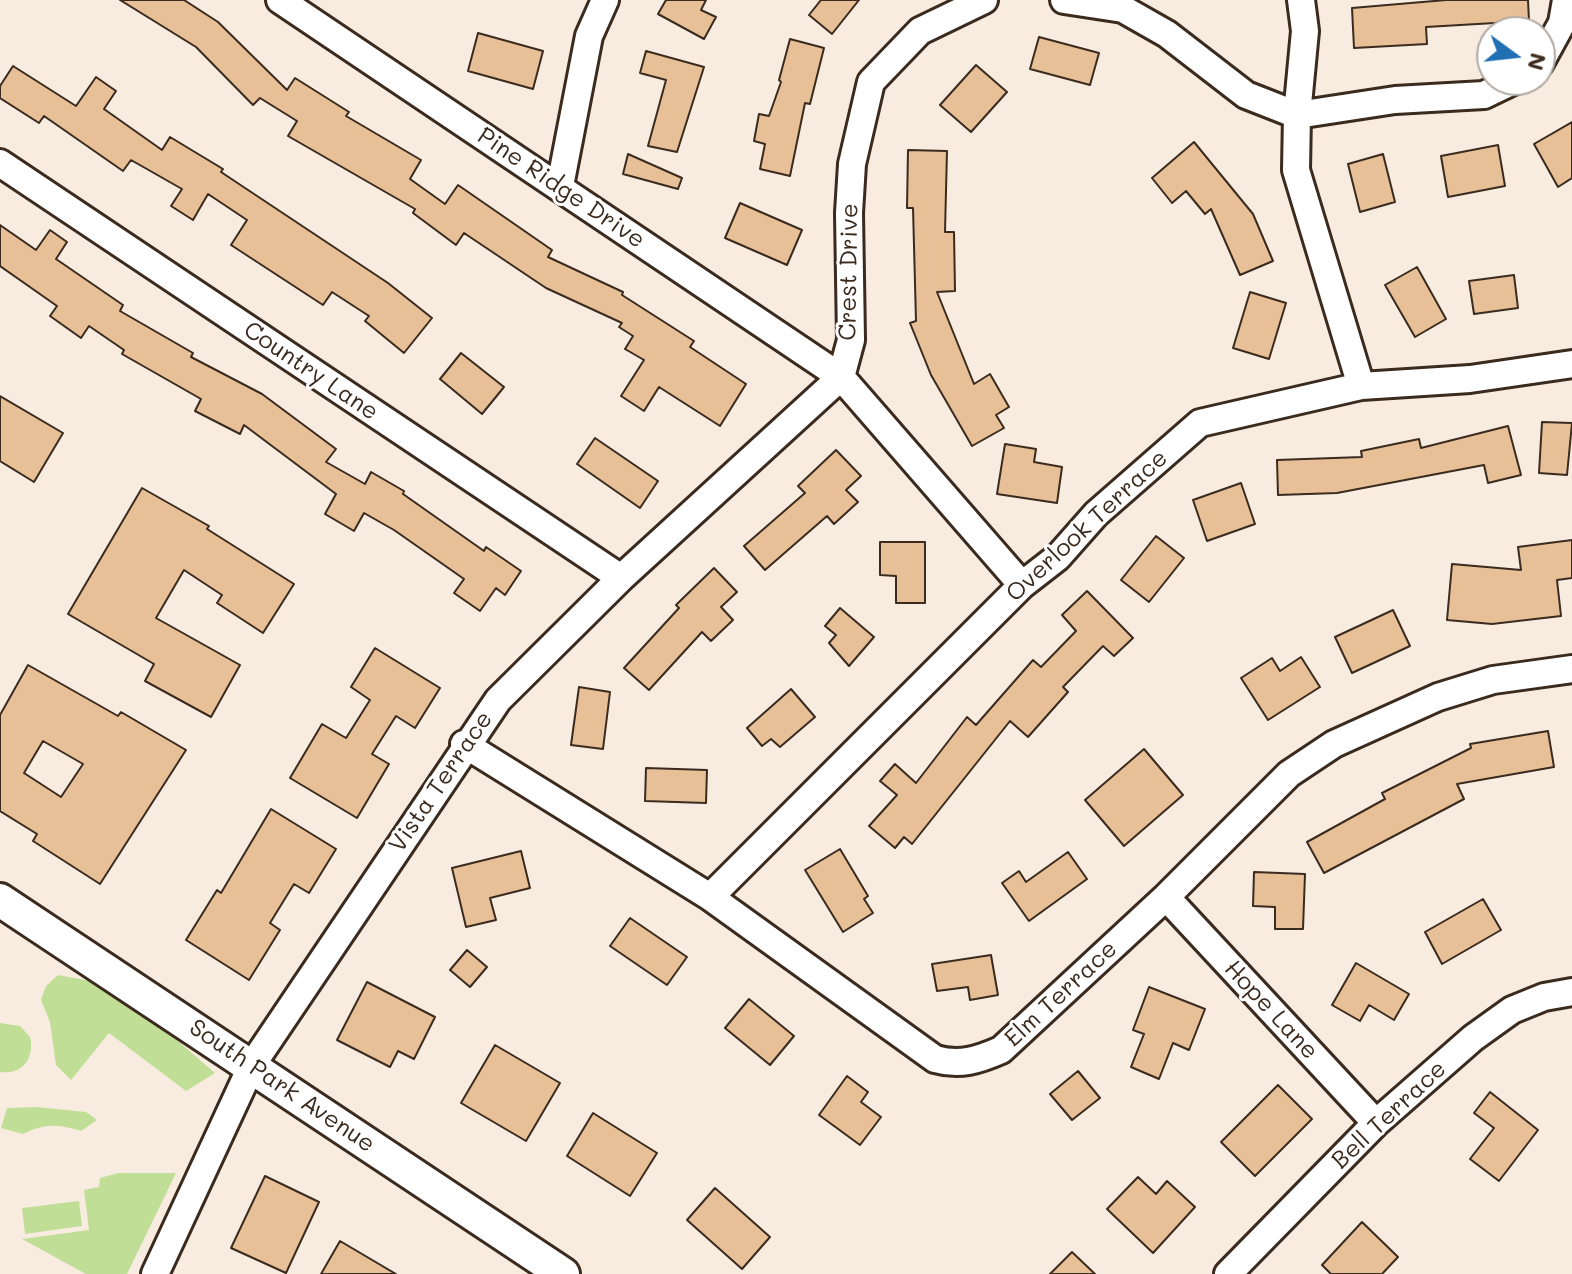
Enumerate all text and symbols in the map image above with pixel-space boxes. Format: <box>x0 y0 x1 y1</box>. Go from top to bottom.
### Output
north arrow <box>1476 16 1556 96</box>
text: N <box>1522 50 1554 74</box>
street label: Pine Ridge Drive <box>472 121 650 255</box>
street label: Crest Drive <box>833 203 865 341</box>
street label: Country Lane <box>238 315 384 427</box>
street label: Overlook Terrace <box>1000 444 1174 608</box>
street label: Vista Terrace <box>383 706 499 858</box>
street label: Elm Terrace <box>999 935 1123 1053</box>
street label: Hope Lane <box>1218 955 1324 1065</box>
street label: South Park Avenue <box>184 1013 380 1159</box>
street label: Bell Terrace <box>1326 1055 1452 1175</box>

